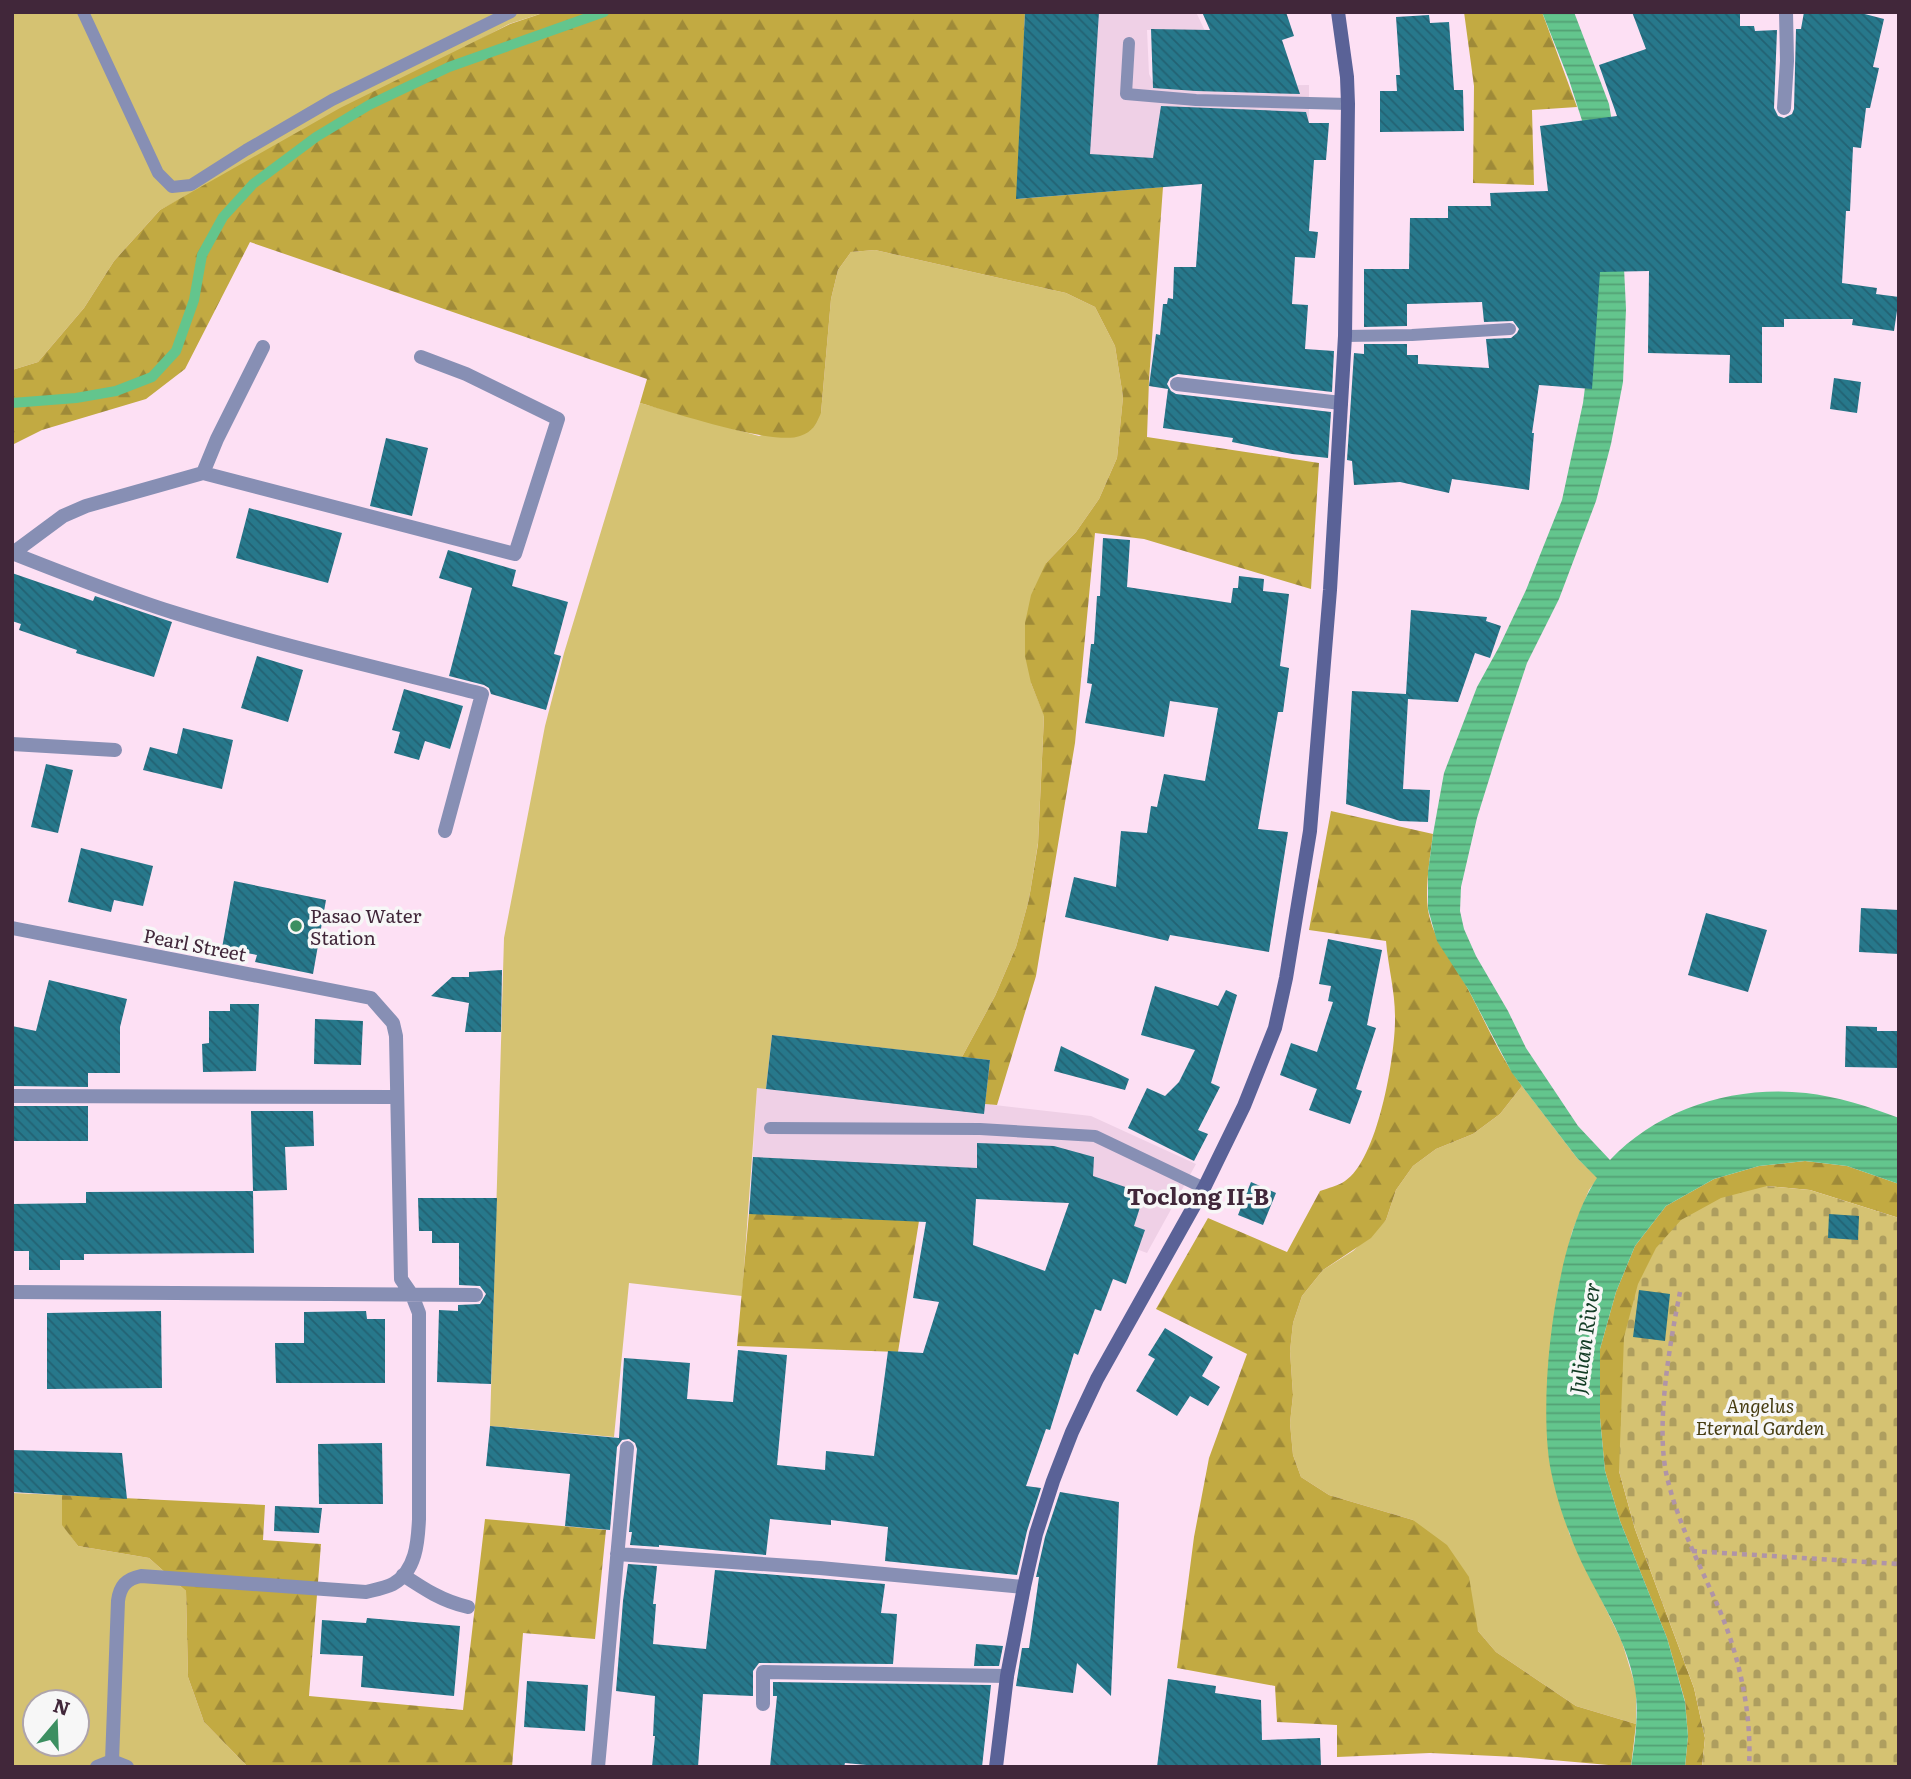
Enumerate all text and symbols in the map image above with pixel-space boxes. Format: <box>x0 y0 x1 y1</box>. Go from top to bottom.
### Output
place label: Pasao Water Station <box>310 901 422 951</box>
marker: Pasao Water Station <box>288 918 304 934</box>
street label: Pearl Street <box>141 920 249 968</box>
district label: Toclong II-B <box>1127 1178 1269 1212</box>
water label: Julian River <box>1560 1280 1606 1396</box>
park label: Angelus Eternal Garden <box>1695 1391 1825 1441</box>
north arrow <box>21 1688 91 1758</box>
text: N <box>50 1690 74 1722</box>

